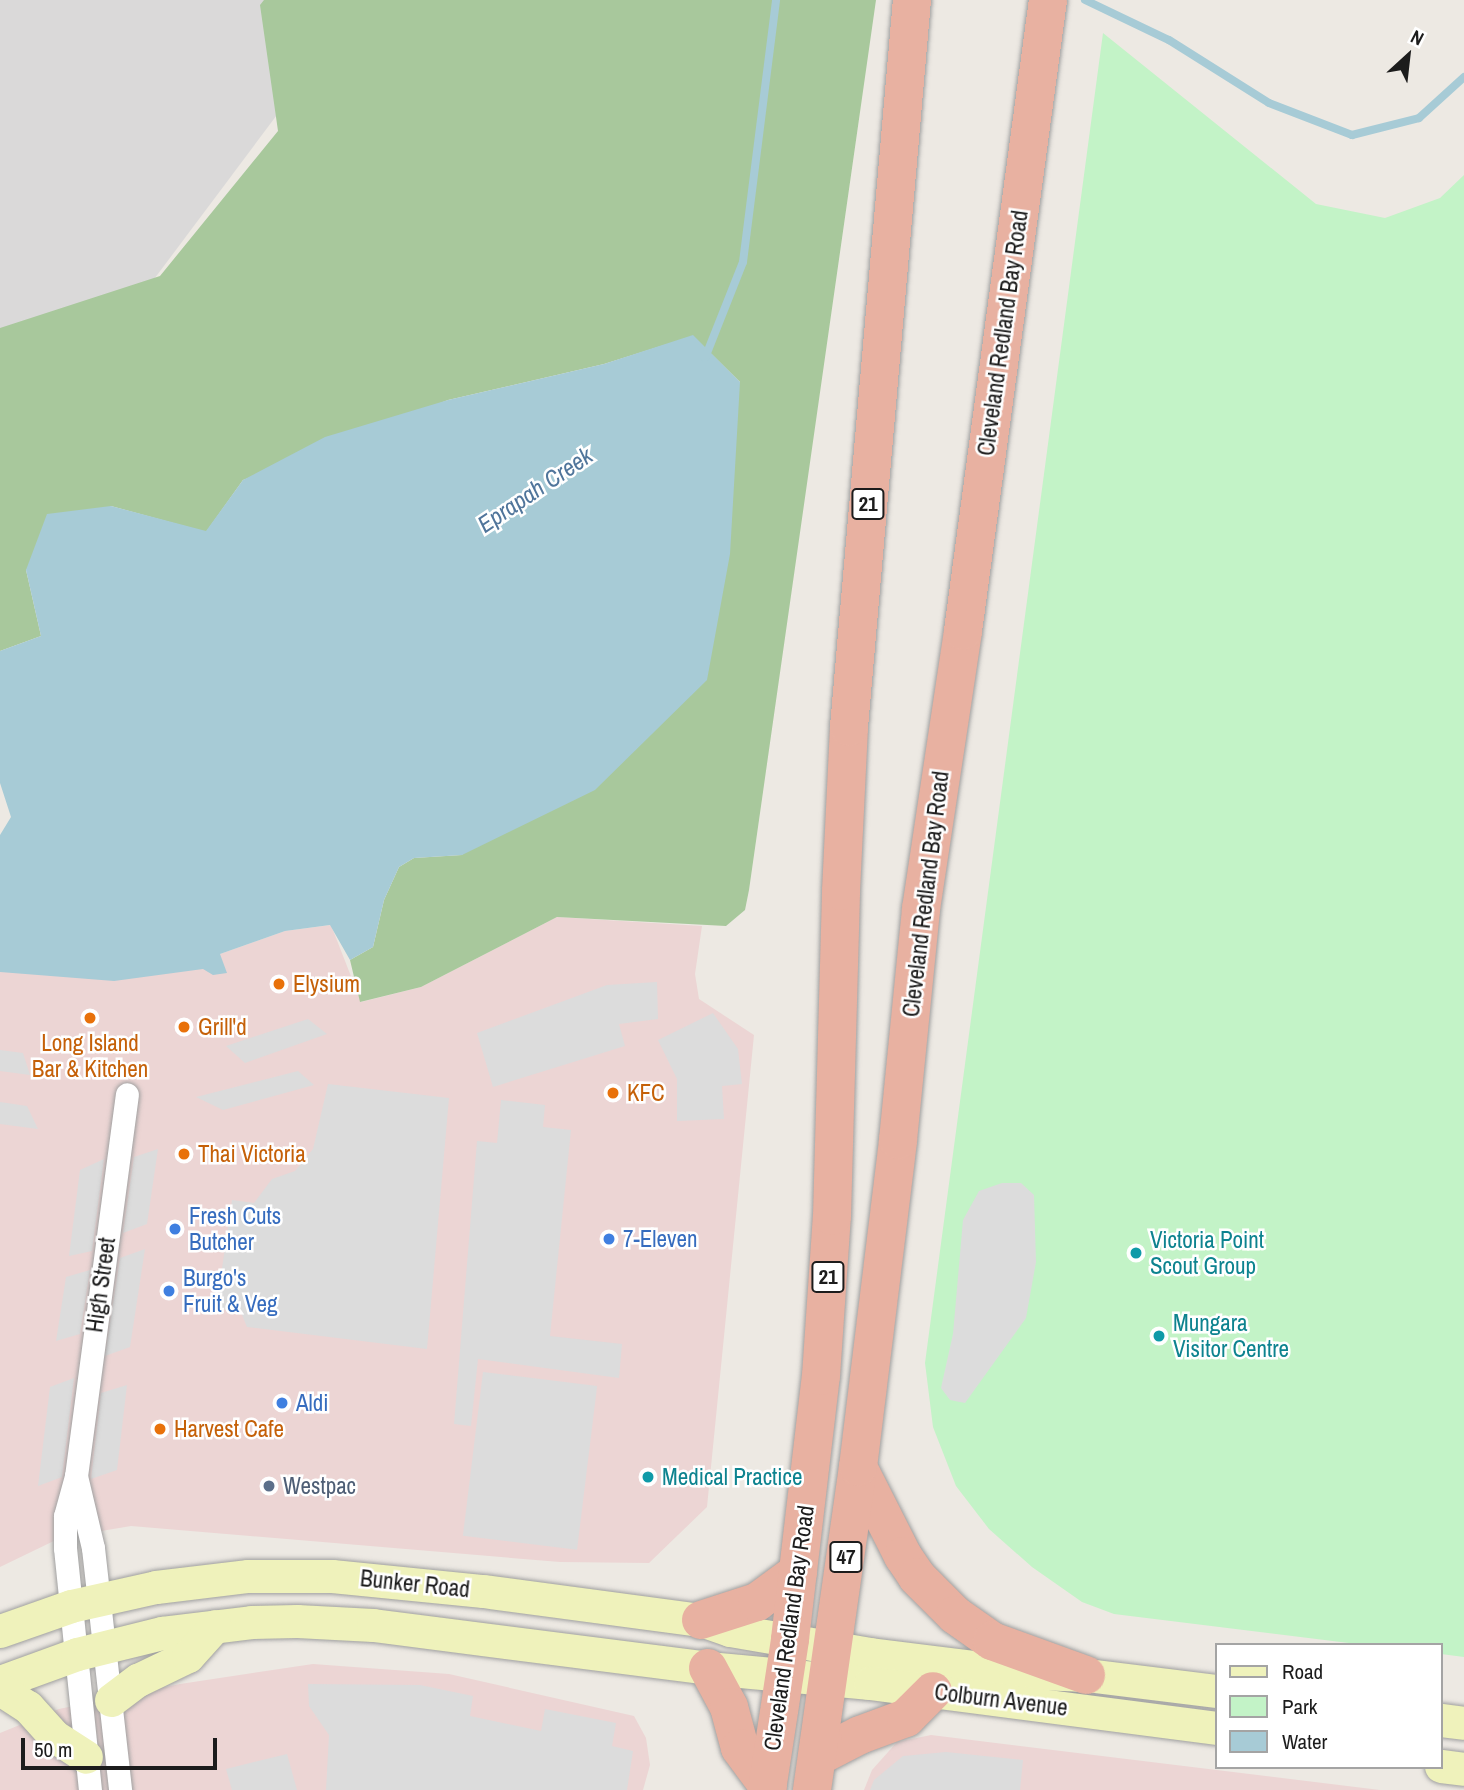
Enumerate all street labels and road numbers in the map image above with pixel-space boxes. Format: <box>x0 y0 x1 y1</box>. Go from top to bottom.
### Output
street label: Cleveland Redland Bay Road <box>972 209 1034 457</box>
road number: 21 <box>850 486 886 522</box>
street label: Cleveland Redland Bay Road <box>897 770 955 1018</box>
street label: High Street <box>81 1236 121 1334</box>
road number: 21 <box>810 1260 846 1294</box>
street label: Cleveland Redland Bay Road <box>758 1504 820 1752</box>
road number: 47 <box>828 1540 864 1574</box>
street label: Bunker Road <box>359 1565 471 1603</box>
street label: Colburn Avenue <box>932 1678 1070 1722</box>

